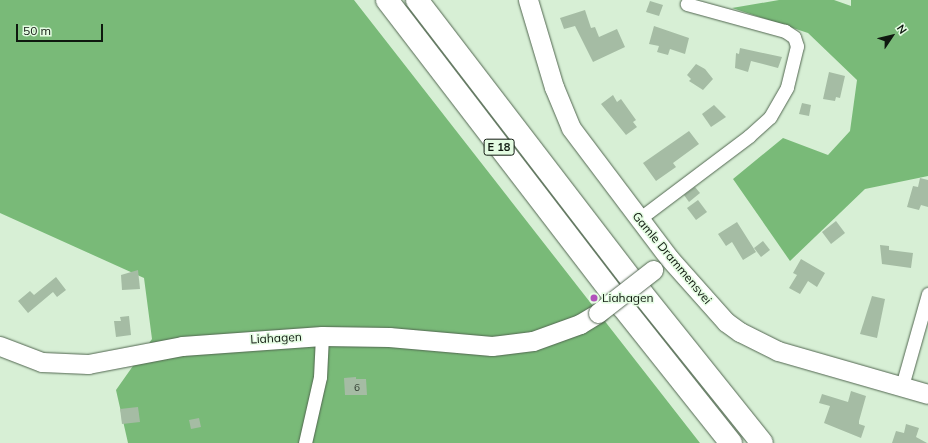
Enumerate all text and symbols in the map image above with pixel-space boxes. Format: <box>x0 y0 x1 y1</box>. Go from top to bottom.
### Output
scale bar <box>18 16 105 42</box>
north arrow <box>872 16 912 56</box>
text: N <box>894 22 910 37</box>
text: 50 m <box>23 23 51 38</box>
road number: E 18 <box>483 138 515 156</box>
street label: Gamle Drammensvei <box>629 209 715 307</box>
place label: Liahagen <box>602 291 654 305</box>
marker: Liahagen <box>589 293 599 303</box>
street label: Liahagen <box>250 329 302 347</box>
house number: 6 <box>354 382 360 394</box>

